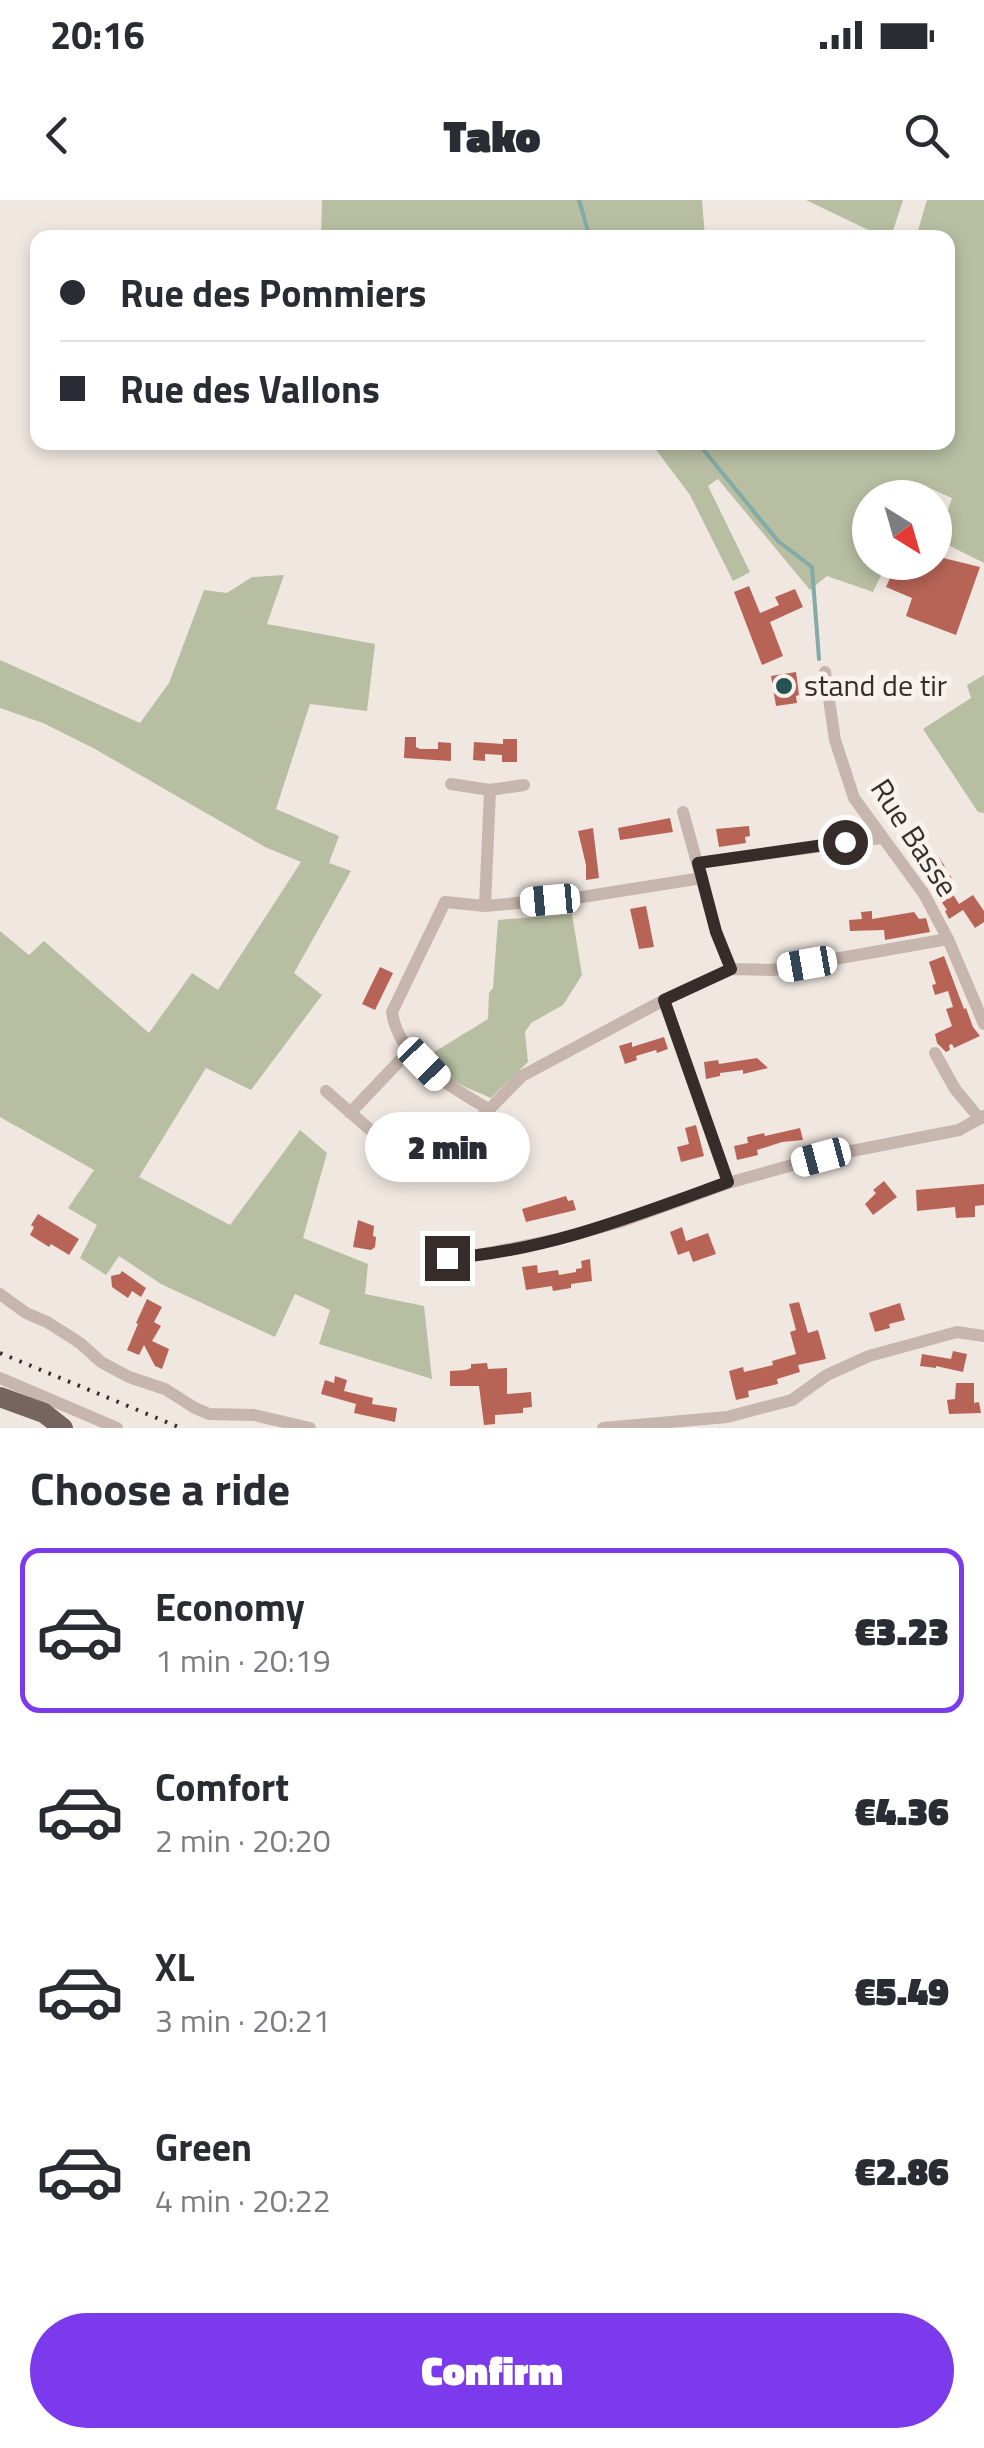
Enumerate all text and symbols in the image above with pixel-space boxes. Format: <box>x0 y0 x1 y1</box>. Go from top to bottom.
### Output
text: 20:16 <box>50 6 145 64</box>
text: Tako <box>443 101 541 169</box>
icon: back <box>30 108 85 163</box>
icon: search <box>899 108 954 163</box>
text: Rue des Pommiers <box>120 264 426 322</box>
text: Rue des Vallons <box>120 360 380 418</box>
north arrow <box>852 480 952 580</box>
map controls <box>852 480 952 580</box>
place label: stand de tir <box>804 662 947 708</box>
marker: stand de tir <box>773 675 795 697</box>
street label: Rue Basse <box>859 769 970 906</box>
route start <box>823 820 868 865</box>
car <box>519 882 581 918</box>
car <box>775 944 839 984</box>
car <box>392 1032 456 1096</box>
callout: 2 min <box>364 1113 530 1183</box>
text: 2 min <box>408 1123 487 1171</box>
car <box>788 1135 854 1179</box>
route end <box>425 1236 470 1281</box>
text: Choose a ride <box>30 1454 290 1522</box>
text: Economy <box>155 1578 305 1636</box>
icon: car <box>35 1586 125 1676</box>
text: €3.23 <box>855 1602 949 1660</box>
text: 1 min · 20:19 <box>155 1636 331 1684</box>
text: Comfort <box>155 1758 289 1816</box>
icon: car <box>35 1766 125 1856</box>
text: €4.36 <box>855 1782 949 1840</box>
text: 2 min · 20:20 <box>155 1816 331 1864</box>
text: XL <box>155 1938 195 1996</box>
icon: car <box>35 1946 125 2036</box>
text: €5.49 <box>855 1962 949 2020</box>
text: 3 min · 20:21 <box>155 1996 331 2044</box>
text: Green <box>155 2118 252 2176</box>
icon: car <box>35 2126 125 2216</box>
text: €2.86 <box>855 2142 949 2200</box>
text: 4 min · 20:22 <box>155 2176 331 2224</box>
button: Confirm <box>30 2313 954 2428</box>

